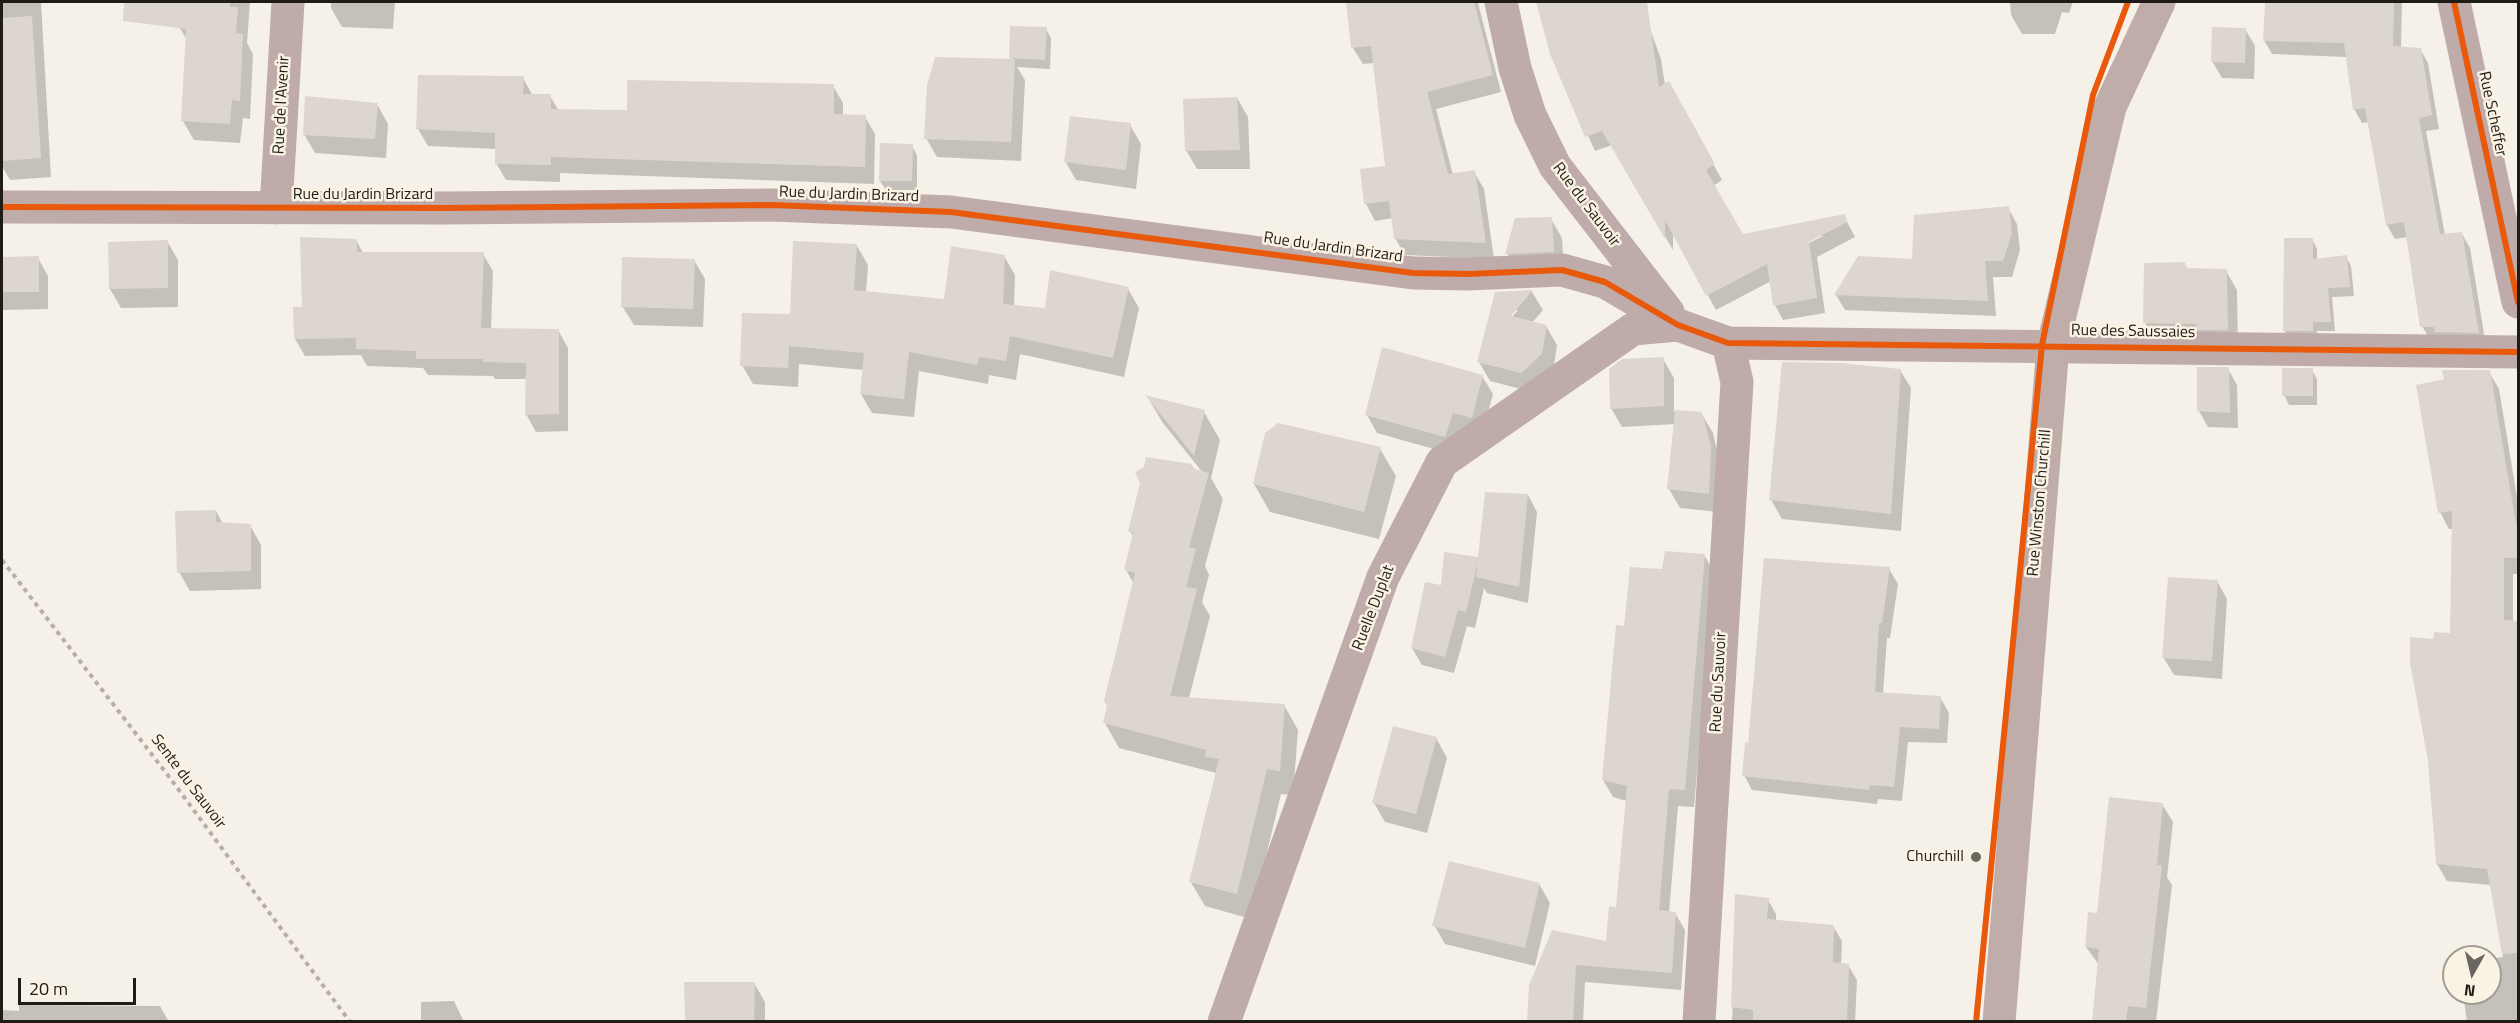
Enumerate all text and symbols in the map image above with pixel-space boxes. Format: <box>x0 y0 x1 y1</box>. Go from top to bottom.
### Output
street label: Rue de l'Avenir <box>270 55 294 155</box>
street label: Rue Scheffer <box>2474 70 2510 158</box>
street label: Rue du Sauvoir <box>1548 159 1624 251</box>
street label: Rue du Jardin Brizard <box>778 183 920 207</box>
street label: Rue du Jardin Brizard <box>293 185 433 205</box>
street label: Rue du Jardin Brizard <box>1262 229 1404 267</box>
street label: Rue des Saussaies <box>2071 321 2195 343</box>
street label: Rue Winston Churchill <box>2024 429 2056 577</box>
street label: Ruelle Duplat <box>1349 563 1399 653</box>
street label: Rue du Sauvoir <box>1707 631 1731 733</box>
street label: Sente du Sauvoir <box>146 731 230 833</box>
place label: Churchill <box>1906 847 1964 867</box>
marker: Churchill <box>1969 850 1983 864</box>
north arrow <box>2442 945 2502 1005</box>
scale bar <box>21 966 140 1004</box>
text: 20 m <box>29 975 68 1002</box>
text: N <box>2463 978 2477 1003</box>

